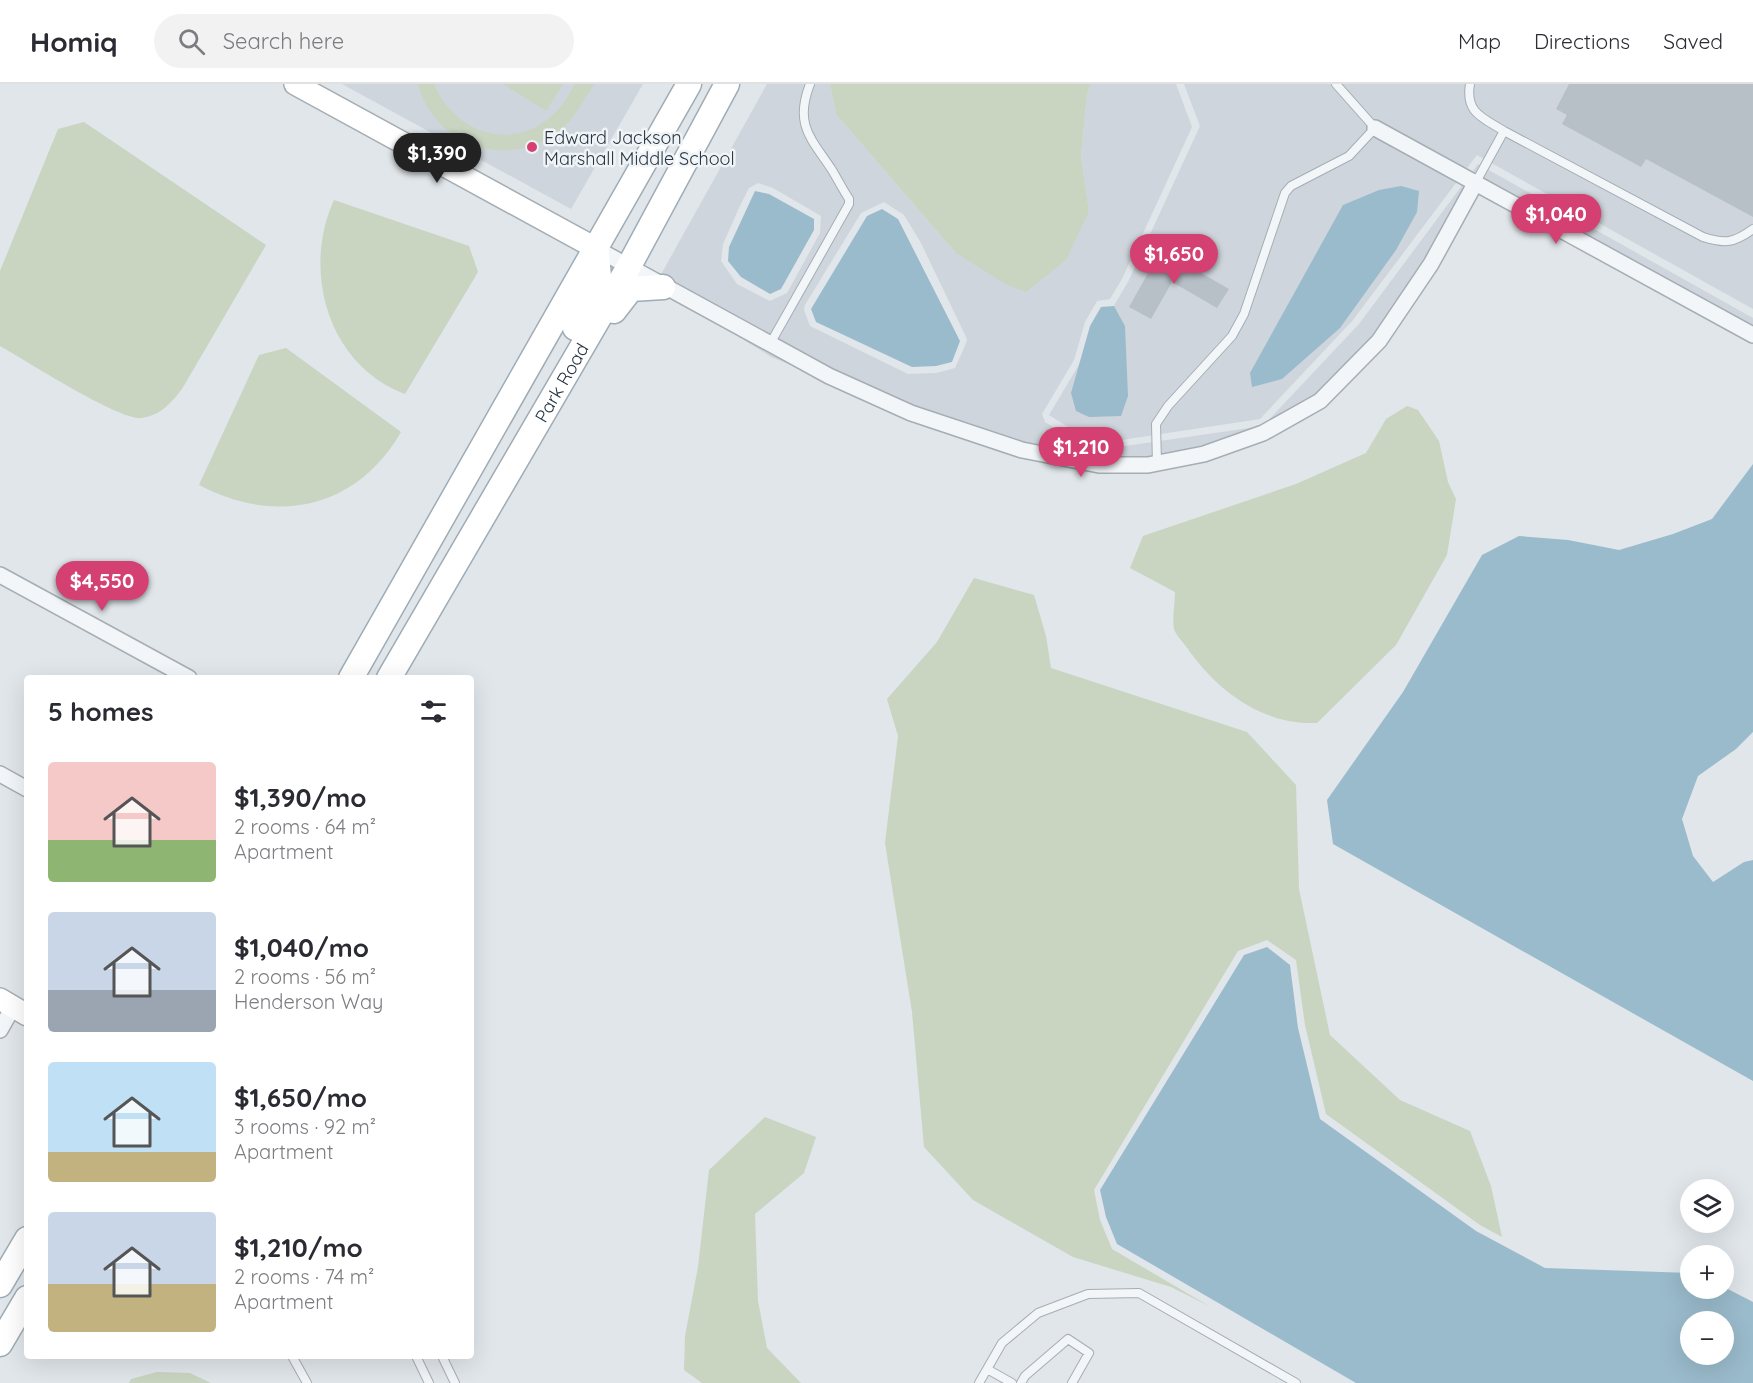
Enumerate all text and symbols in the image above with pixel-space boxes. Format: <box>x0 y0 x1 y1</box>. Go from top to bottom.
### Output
search box <box>154 14 574 68</box>
text: Homiq <box>30 24 118 59</box>
icon: search <box>175 25 208 58</box>
text: Search here <box>223 27 344 55</box>
text: Map <box>1458 28 1501 54</box>
text: Directions <box>1534 28 1630 54</box>
text: Saved <box>1663 28 1723 54</box>
place label: Edward Jackson Marshall Middle School <box>544 126 735 170</box>
pin: $1,390 <box>388 133 486 184</box>
text: $1,390 <box>407 140 467 165</box>
marker: Edward Jackson Marshall Middle School <box>525 140 539 154</box>
pin: $1,040 <box>1507 194 1605 245</box>
text: $1,040 <box>1525 201 1587 226</box>
pin: $1,650 <box>1125 234 1223 285</box>
text: $1,650 <box>1144 241 1204 266</box>
street label: Park Road <box>529 339 593 426</box>
pin: $1,210 <box>1032 427 1130 478</box>
text: $1,210 <box>1053 434 1109 459</box>
pin: $4,550 <box>53 561 151 612</box>
text: $4,550 <box>70 568 134 593</box>
text: 5 homes <box>48 695 154 728</box>
icon: filters <box>417 695 450 728</box>
text: $1,390/mo <box>234 781 366 814</box>
icon: home <box>96 786 168 858</box>
text: 2 rooms · 64 m² <box>234 814 376 839</box>
text: Apartment <box>234 839 334 864</box>
text: $1,040/mo <box>234 931 369 964</box>
icon: home <box>96 936 168 1008</box>
text: 2 rooms · 56 m² <box>234 964 376 989</box>
text: Henderson Way <box>234 989 383 1014</box>
text: $1,650/mo <box>234 1081 367 1114</box>
icon: home <box>96 1086 168 1158</box>
text: 3 rooms · 92 m² <box>234 1114 376 1139</box>
text: Apartment <box>234 1139 334 1164</box>
map controls <box>1680 1179 1734 1365</box>
button: layers <box>1680 1179 1734 1233</box>
text: $1,210/mo <box>234 1231 363 1264</box>
icon: home <box>96 1236 168 1308</box>
button: + <box>1680 1245 1734 1299</box>
text: 2 rooms · 74 m² <box>234 1264 374 1289</box>
text: Apartment <box>234 1289 334 1314</box>
button: − <box>1680 1311 1734 1365</box>

